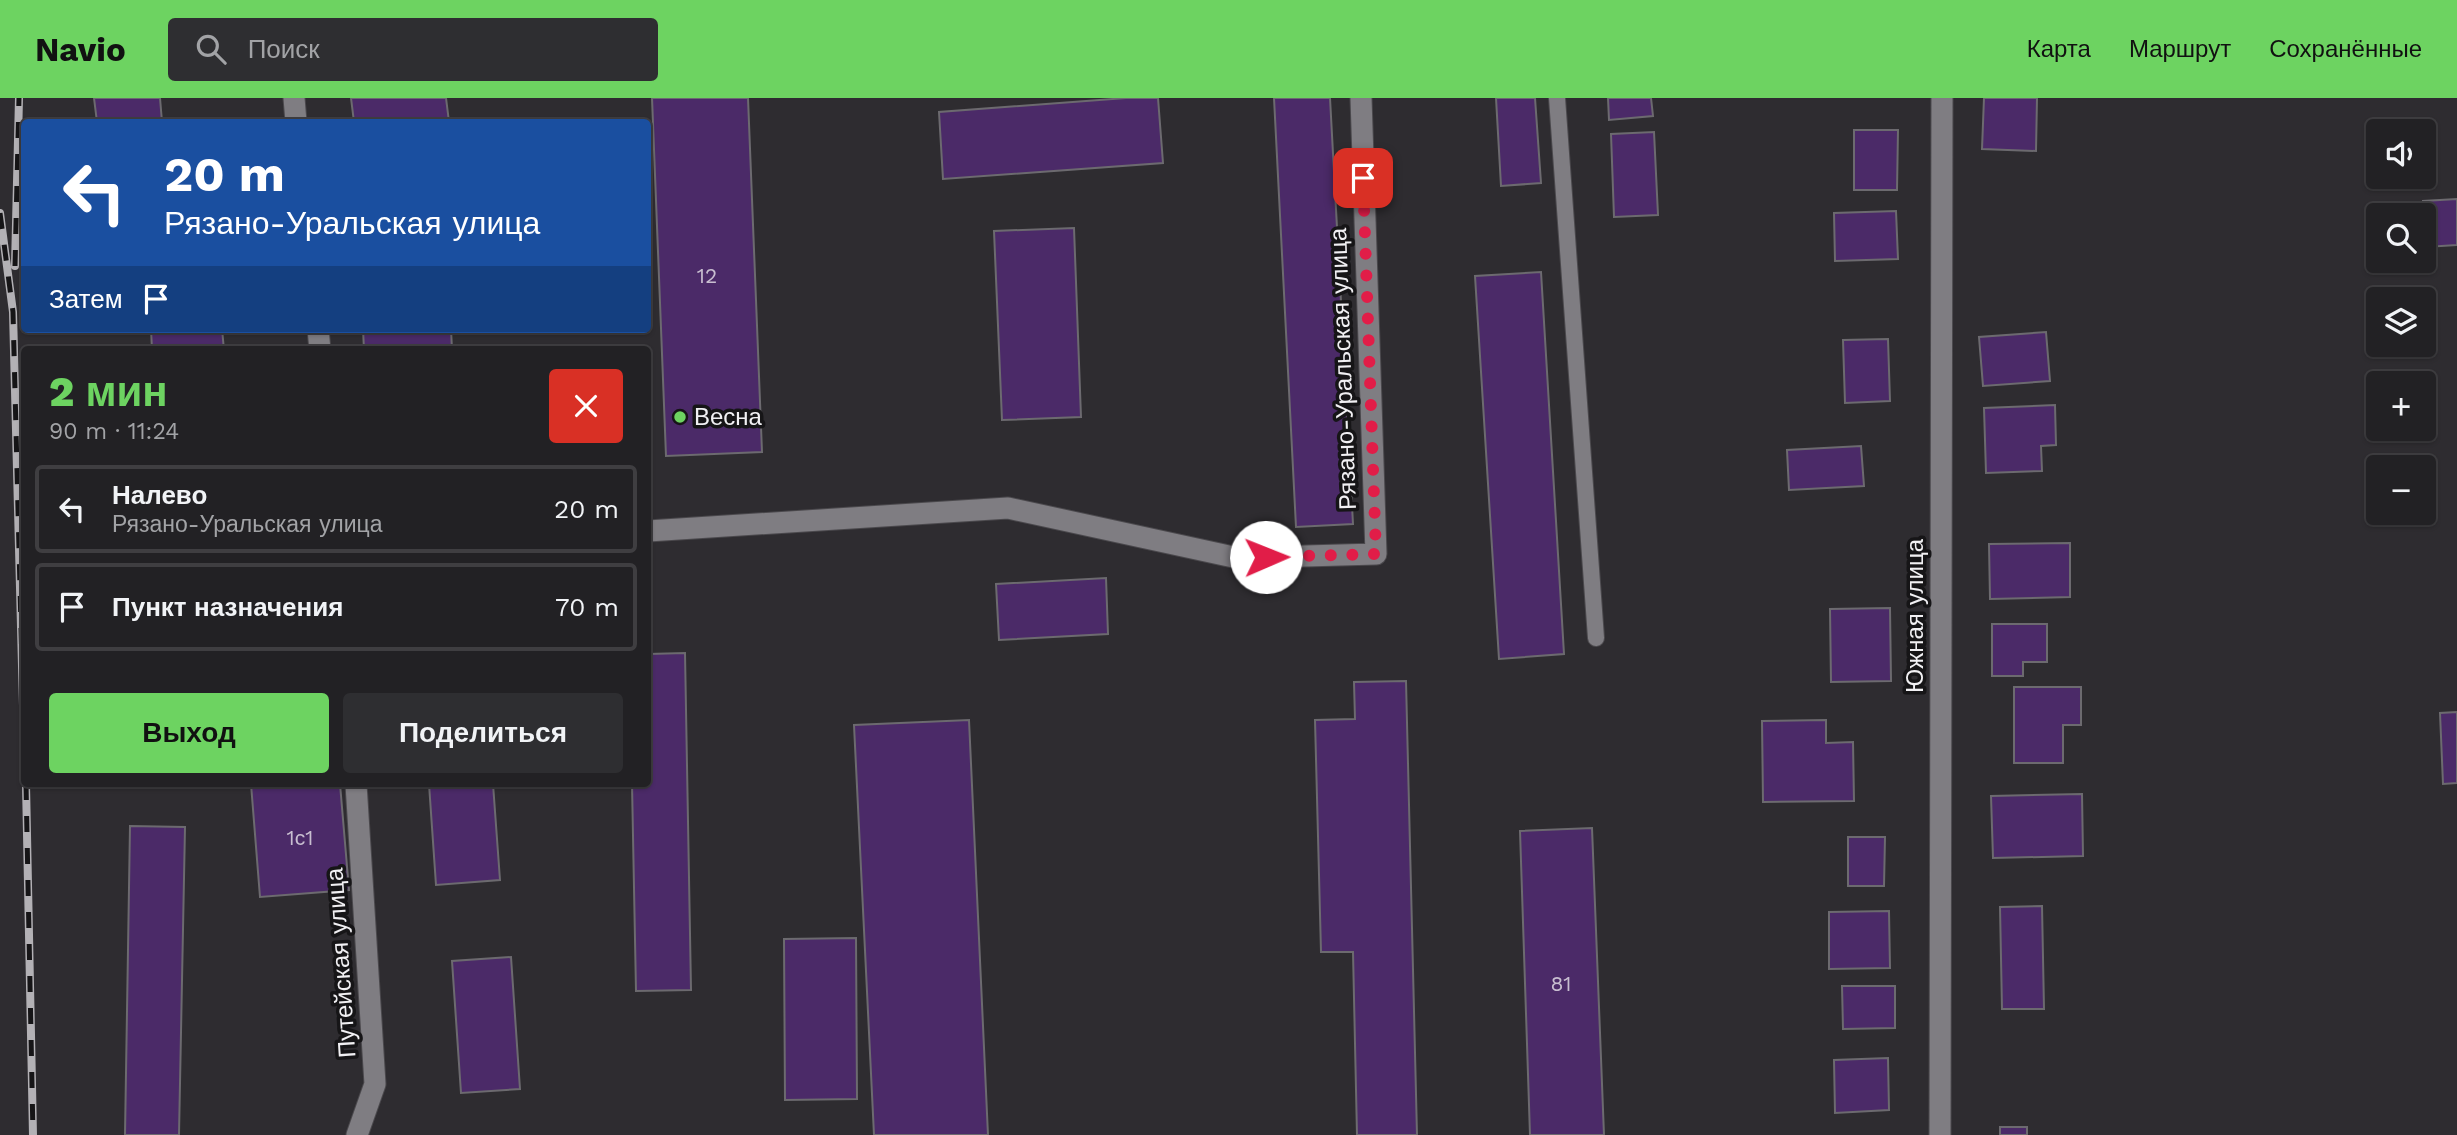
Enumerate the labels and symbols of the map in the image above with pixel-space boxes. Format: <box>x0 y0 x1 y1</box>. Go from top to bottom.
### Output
pin <box>1333 148 1393 208</box>
street label: Рязано-Уральская улица <box>1324 227 1362 511</box>
house number: 12 <box>697 263 717 288</box>
place label: Весна <box>694 403 763 431</box>
marker: Весна <box>672 409 688 425</box>
position arrow <box>1229 520 1303 594</box>
street label: Южная улица <box>1901 538 1929 693</box>
house number: 1с1 <box>287 825 313 850</box>
street label: Путейская улица <box>320 866 362 1059</box>
house number: 81 <box>1550 971 1572 996</box>

